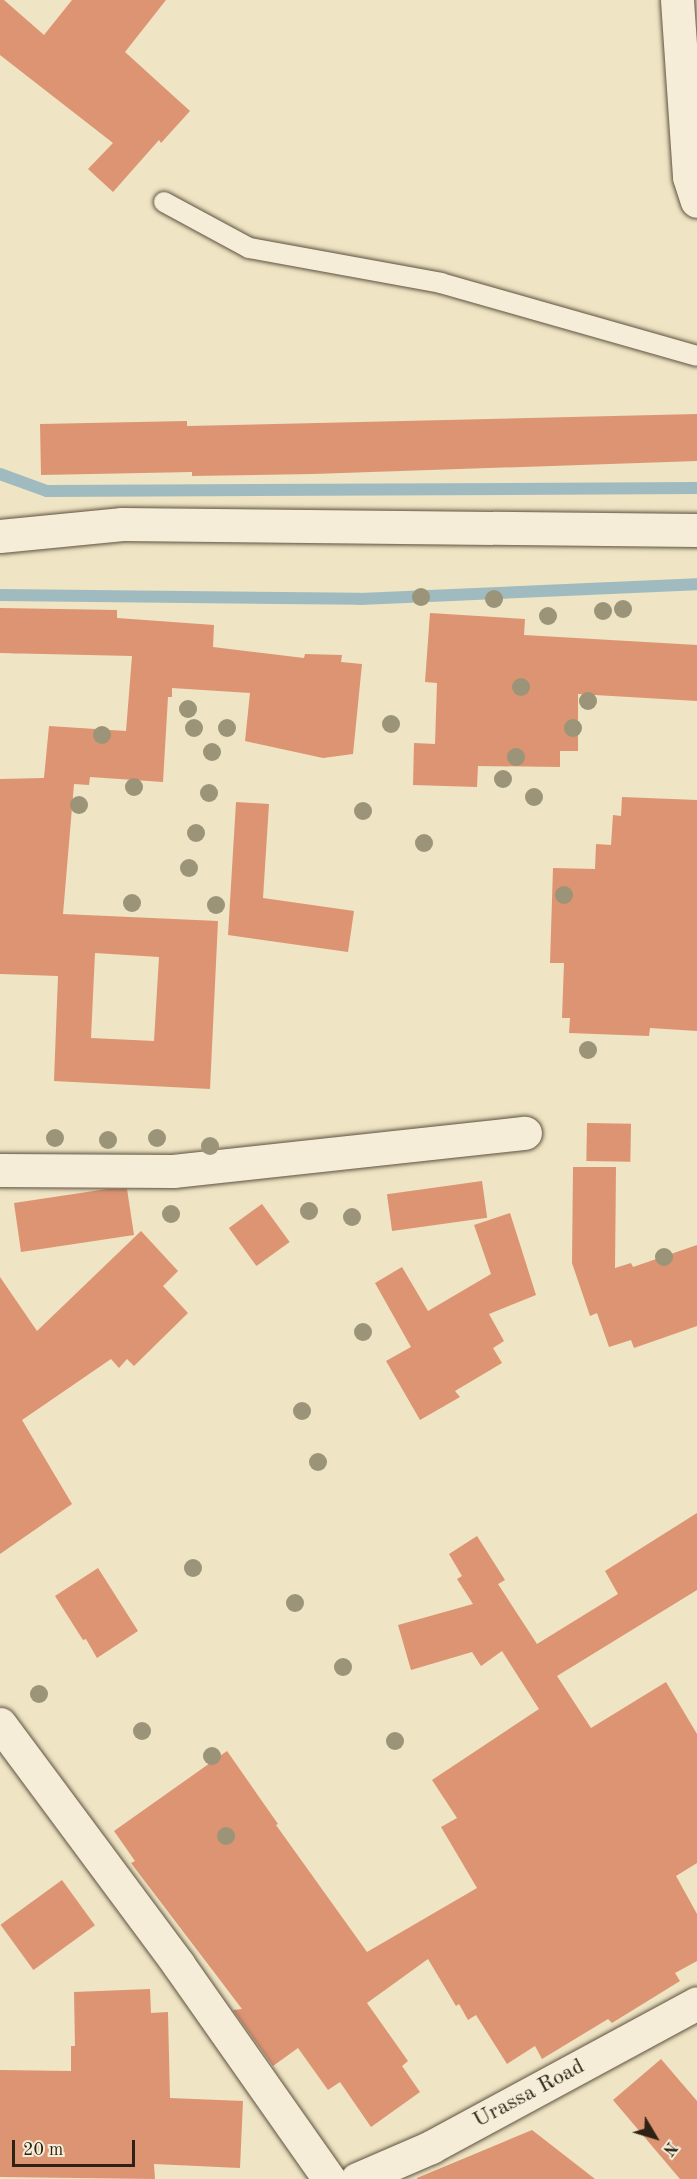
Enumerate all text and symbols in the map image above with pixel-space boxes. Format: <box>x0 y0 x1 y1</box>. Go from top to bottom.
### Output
street label: Urassa Road <box>469 2054 589 2134</box>
north arrow <box>625 2107 685 2167</box>
scale bar <box>15 2128 138 2166</box>
text: N <box>659 2138 679 2158</box>
text: 20 m <box>23 2141 63 2159</box>

